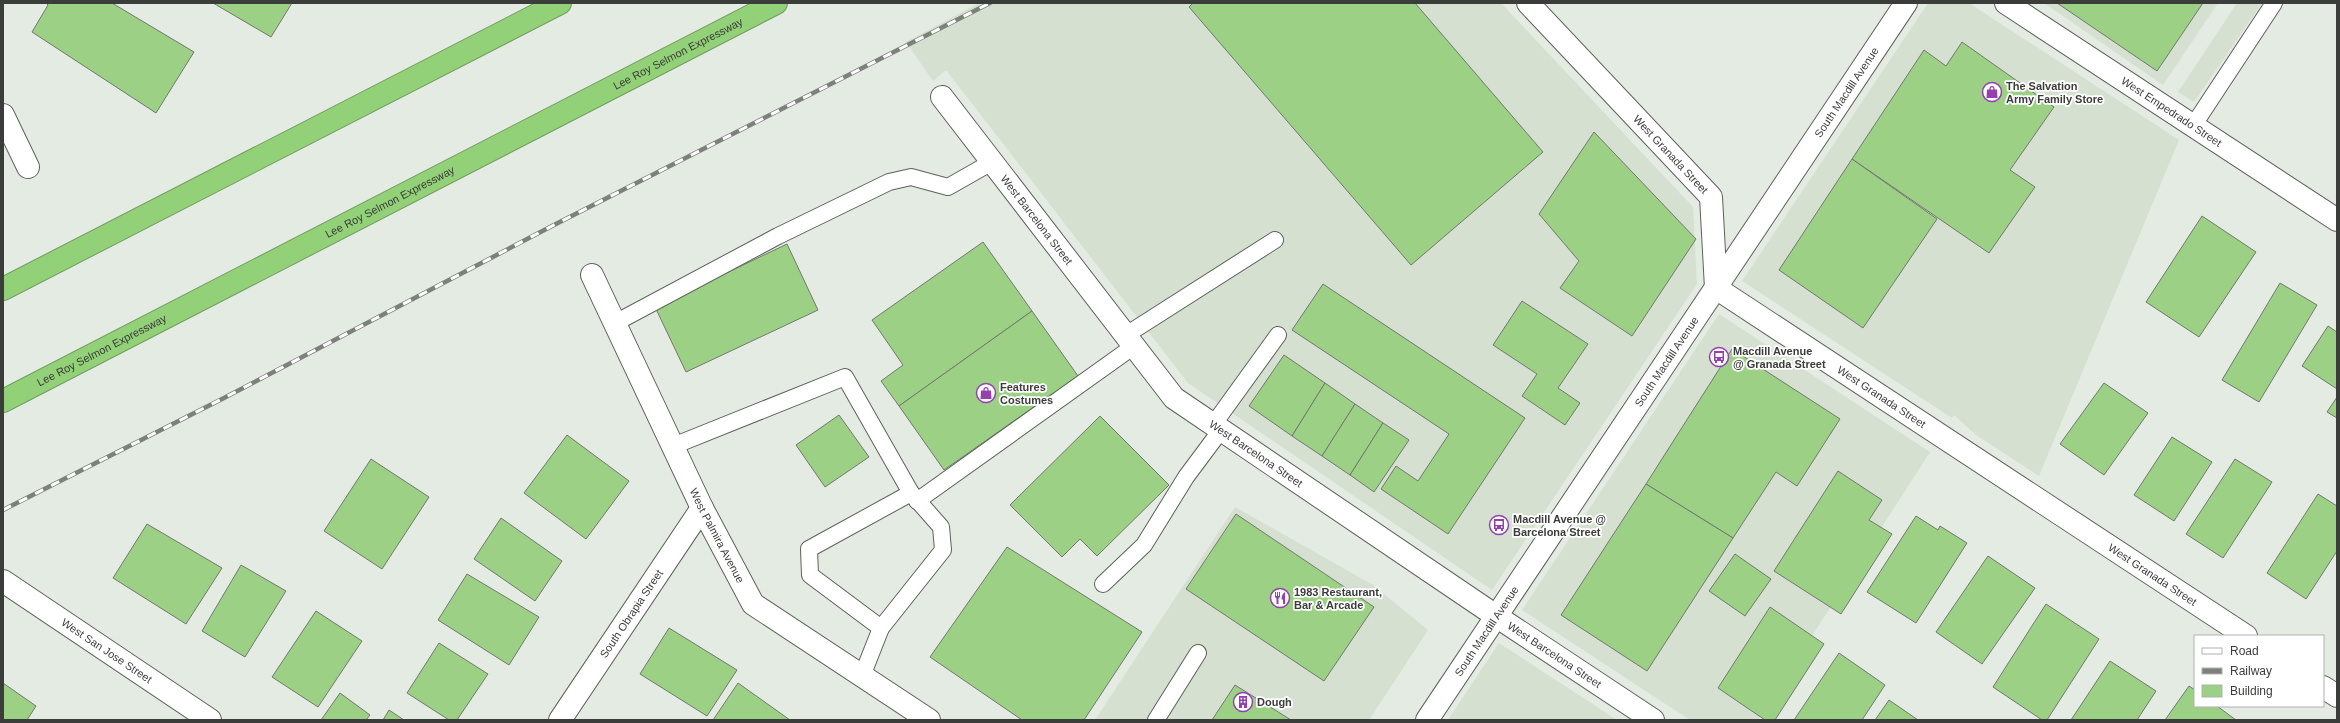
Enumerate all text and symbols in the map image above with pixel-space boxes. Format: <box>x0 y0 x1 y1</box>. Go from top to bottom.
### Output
street label: Lee Roy Selmon Expressway <box>611 15 745 92</box>
street label: South Macdill Avenue <box>1812 45 1881 139</box>
street label: West Empedrado Street <box>2119 74 2224 149</box>
place label: The Salvation Army Family Store <box>2006 80 2103 105</box>
shop icon: The Salvation Army Family Store <box>1981 81 2003 103</box>
street label: West Granada Street <box>1631 113 1711 196</box>
street label: Lee Roy Selmon Expressway <box>323 163 457 240</box>
street label: West Barcelona Street <box>998 173 1075 267</box>
street label: Lee Roy Selmon Expressway <box>35 312 169 388</box>
street label: South Macdill Avenue <box>1632 314 1701 409</box>
place label: Macdill Avenue @ Granada Street <box>1733 345 1826 370</box>
bus stop icon: Macdill Avenue @ Granada Street <box>1708 346 1730 368</box>
street label: West Granada Street <box>1835 363 1928 430</box>
place label: Features Costumes <box>1000 381 1053 406</box>
shop icon: Features Costumes <box>975 382 997 404</box>
street label: West Barcelona Street <box>1207 418 1305 489</box>
street label: West Palmira Avenue <box>688 486 747 585</box>
place label: Macdill Avenue @ Barcelona Street <box>1513 513 1606 538</box>
bus stop icon: Macdill Avenue @ Barcelona Street <box>1488 514 1510 536</box>
street label: West Granada Street <box>2106 541 2199 608</box>
street label: South Obrapia Street <box>597 567 665 660</box>
street label: South Macdill Avenue <box>1452 584 1521 678</box>
place label: 1983 Restaurant, Bar & Arcade <box>1294 586 1382 611</box>
restaurant icon: 1983 Restaurant, Bar & Arcade <box>1269 587 1291 609</box>
street label: West San Jose Street <box>59 616 154 685</box>
street label: West Barcelona Street <box>1505 619 1604 690</box>
legend <box>2194 635 2324 707</box>
text: Road <box>2230 644 2259 658</box>
text: Railway <box>2230 664 2272 678</box>
text: Building <box>2230 684 2273 698</box>
building icon: Dough <box>1232 691 1254 713</box>
place label: Dough <box>1257 696 1292 708</box>

